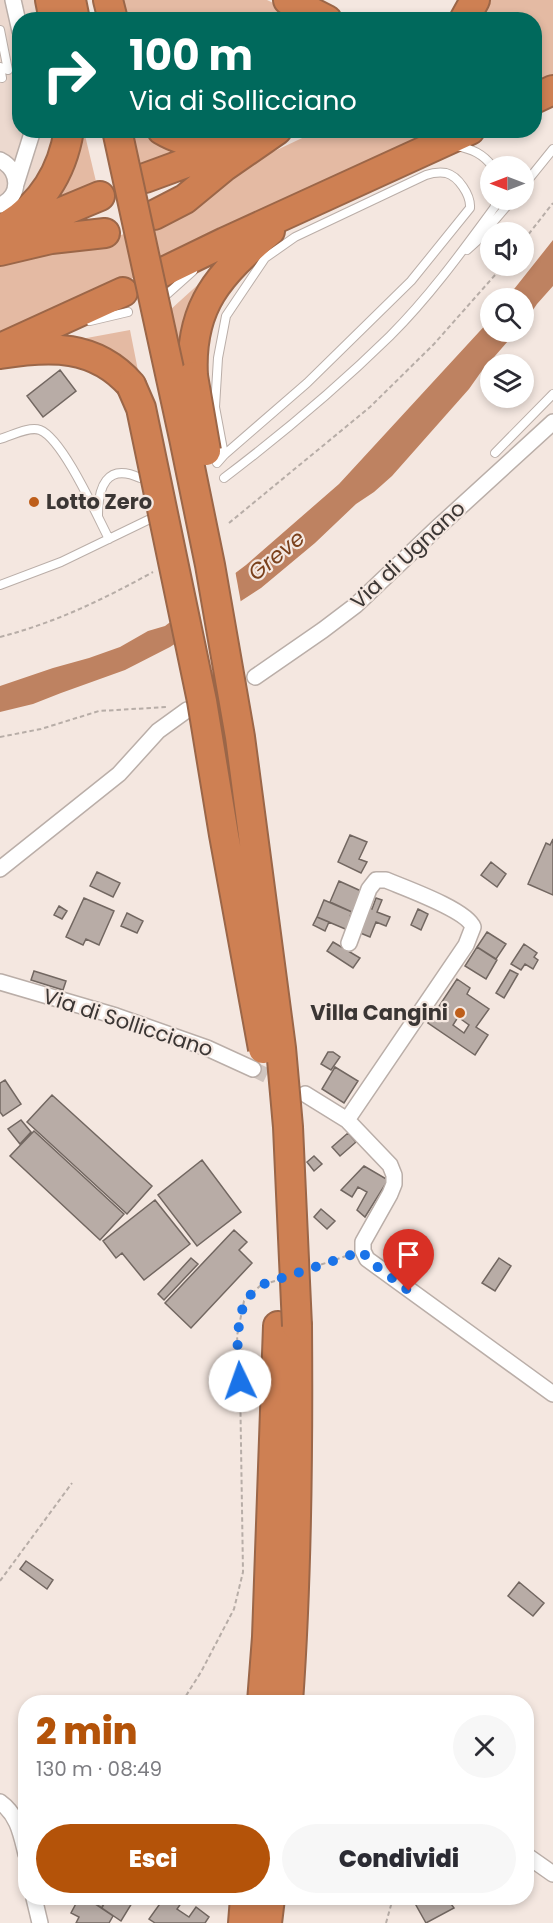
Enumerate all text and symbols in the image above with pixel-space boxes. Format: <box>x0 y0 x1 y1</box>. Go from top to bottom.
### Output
text: 100 m <box>129 26 253 85</box>
icon: right <box>30 36 108 114</box>
text: Via di Sollicciano <box>129 82 357 119</box>
north arrow <box>480 156 534 210</box>
map controls <box>480 156 534 408</box>
button: sound <box>480 222 534 276</box>
button: search <box>480 288 534 342</box>
button: layers <box>480 354 534 408</box>
place label: Lotto Zero <box>46 487 152 516</box>
street label: Via di Ugnano <box>344 494 471 615</box>
marker: Lotto Zero <box>27 495 41 509</box>
water label: Greve <box>241 523 311 588</box>
street label: Via di Sollicciano <box>39 981 217 1064</box>
place label: Villa Cangini <box>310 998 448 1027</box>
marker: Villa Cangini <box>453 1006 467 1020</box>
pin <box>383 1229 434 1291</box>
icon: arrive <box>392 1238 425 1271</box>
position arrow <box>208 1349 272 1413</box>
text: 2 min <box>36 1706 138 1757</box>
button: close <box>453 1715 516 1778</box>
text: 130 m · 08:49 <box>36 1755 162 1783</box>
button: Esci <box>36 1824 270 1893</box>
button: Condividi <box>282 1824 516 1893</box>

